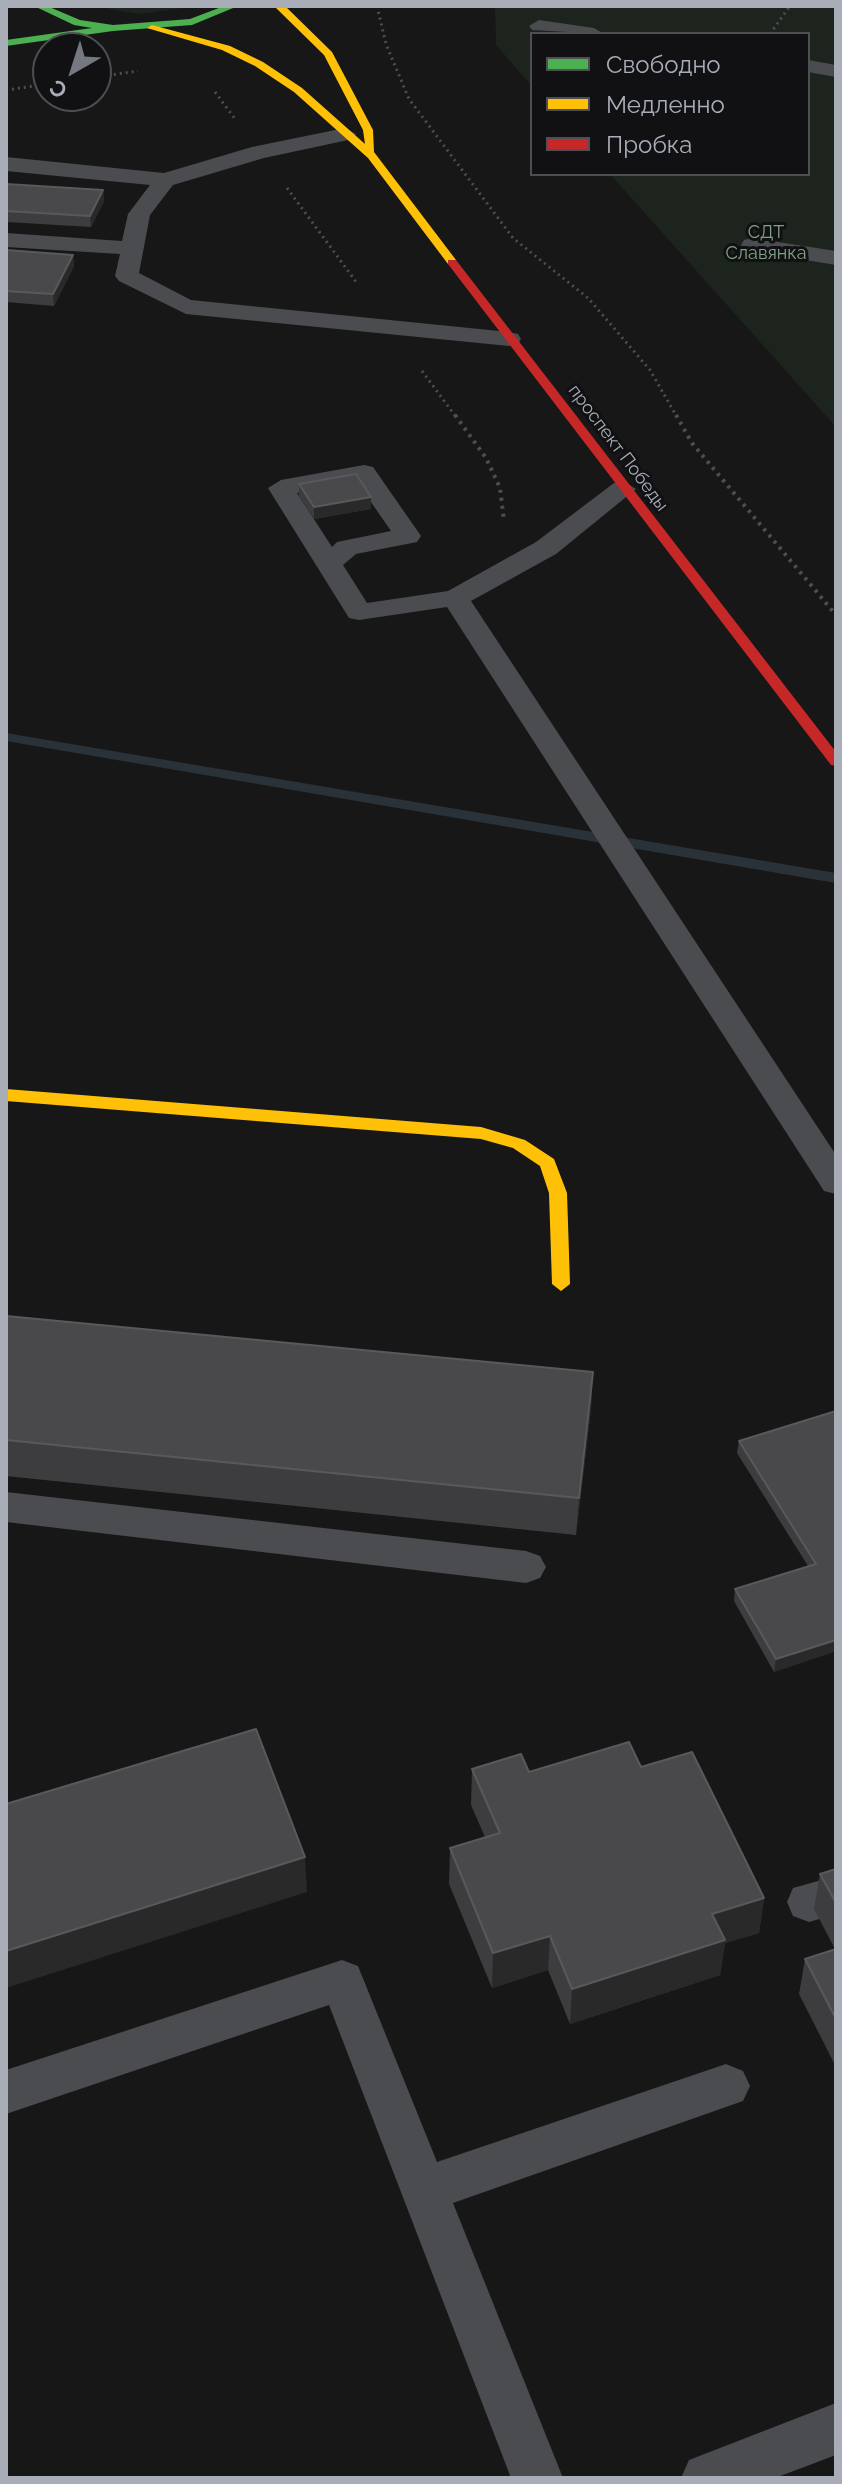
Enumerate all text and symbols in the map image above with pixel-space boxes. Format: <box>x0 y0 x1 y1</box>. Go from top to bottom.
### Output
north arrow <box>32 32 112 112</box>
legend <box>530 32 810 176</box>
text: Свободно <box>606 50 721 79</box>
text: С <box>44 74 72 104</box>
text: Медленно <box>606 90 725 119</box>
text: Пробка <box>606 130 692 159</box>
park label: СДТ Славянка <box>726 222 806 264</box>
street label: проспект Победы <box>563 380 673 516</box>

